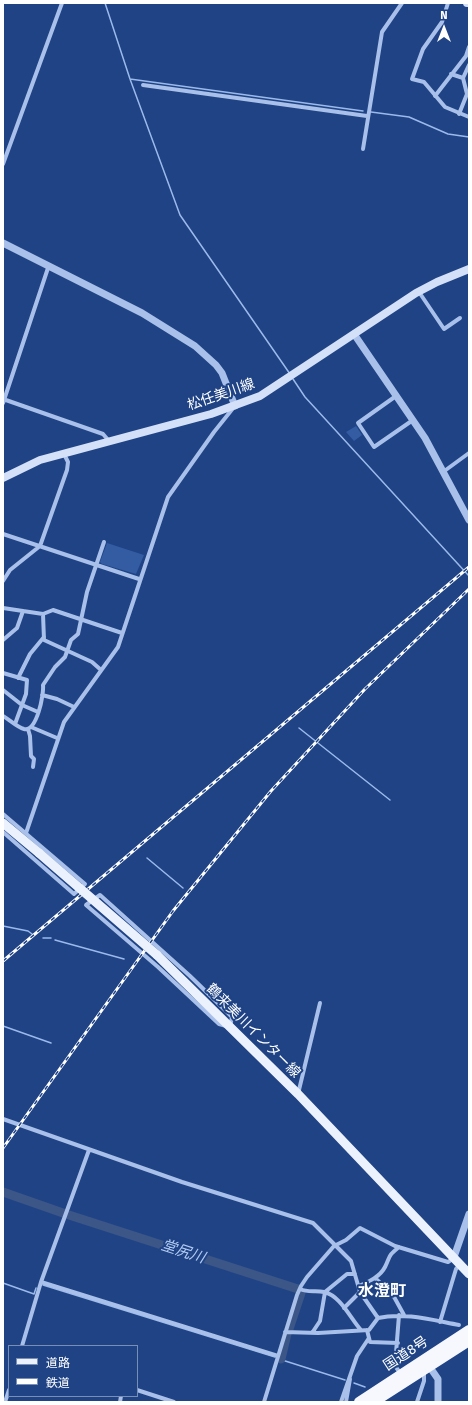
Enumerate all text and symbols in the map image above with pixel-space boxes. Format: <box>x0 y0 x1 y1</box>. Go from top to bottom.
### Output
north arrow <box>424 8 464 48</box>
text: N <box>440 9 448 22</box>
street label: 松任美川線 <box>185 376 257 414</box>
street label: 鶴来美川インター線 <box>203 981 303 1081</box>
water label: 堂尻川 <box>159 1236 207 1268</box>
district label: 水澄町 <box>358 1282 406 1302</box>
street label: 国道8号 <box>381 1333 431 1375</box>
legend <box>8 1345 138 1397</box>
text: 道路 <box>46 1356 70 1370</box>
text: 鉄道 <box>46 1376 70 1390</box>

